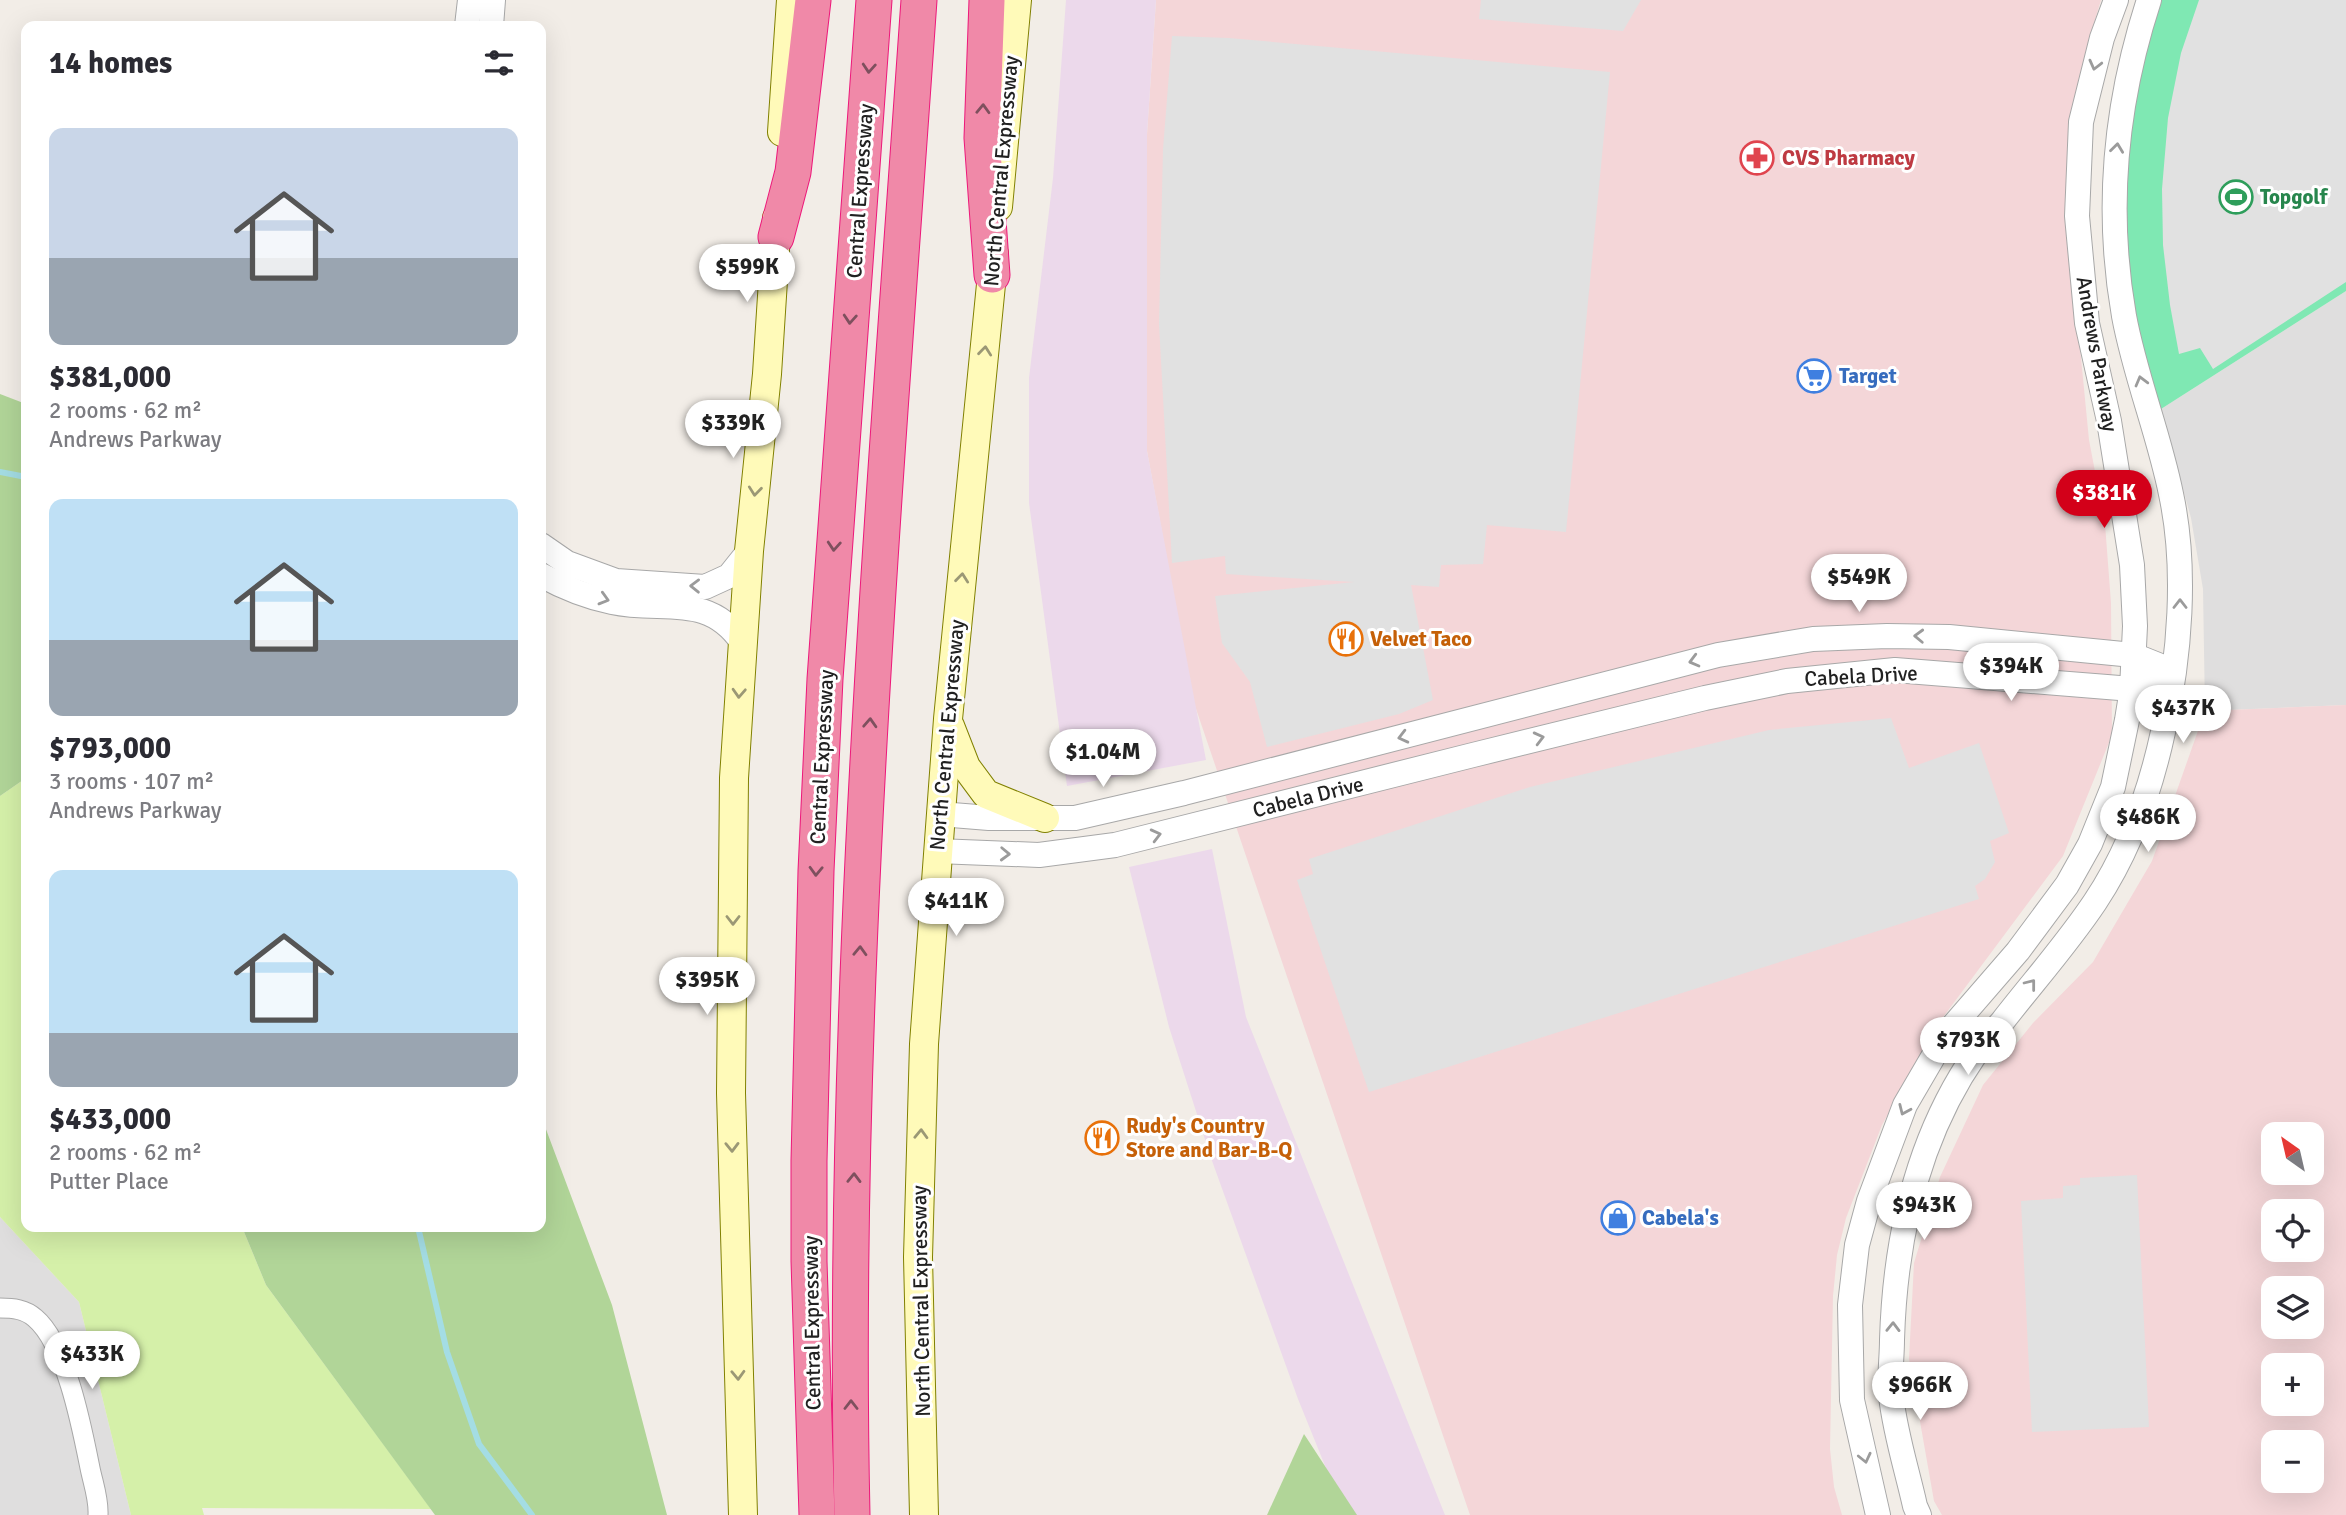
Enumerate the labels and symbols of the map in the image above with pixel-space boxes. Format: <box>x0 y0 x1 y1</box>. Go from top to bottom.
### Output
street label: North Central Expressway <box>978 54 1024 288</box>
one-way arrow <box>2089 59 2103 71</box>
one-way arrow <box>862 63 877 74</box>
street label: Central Expressway <box>841 103 879 279</box>
one-way arrow <box>975 103 990 114</box>
pharmacy icon: CVS Pharmacy <box>1738 139 1776 177</box>
one-way arrow <box>2109 142 2124 154</box>
place label: CVS Pharmacy <box>1782 145 1916 171</box>
sports icon: Topgolf <box>2217 178 2255 216</box>
place label: Topgolf <box>2260 184 2329 210</box>
pin: $599K <box>698 244 796 304</box>
street label: Andrews Parkway <box>2071 274 2124 434</box>
one-way arrow <box>843 314 858 325</box>
one-way arrow <box>977 345 992 357</box>
supermarket icon: Target <box>1795 357 1833 395</box>
place label: Target <box>1839 363 1897 389</box>
one-way arrow <box>2135 375 2149 387</box>
pin: $339K <box>684 400 782 460</box>
pin: $381K <box>2055 470 2153 530</box>
one-way arrow <box>748 485 763 496</box>
one-way arrow <box>827 541 842 552</box>
pin: $549K <box>1810 554 1908 614</box>
one-way arrow <box>954 572 969 583</box>
one-way arrow <box>689 578 700 594</box>
one-way arrow <box>598 591 610 606</box>
one-way arrow <box>2172 598 2188 608</box>
street label: North Central Expressway <box>924 618 970 852</box>
restaurant icon: Velvet Taco <box>1327 620 1365 658</box>
place label: Velvet Taco <box>1370 626 1472 652</box>
one-way arrow <box>1913 629 1924 644</box>
pin: $394K <box>1962 644 2060 703</box>
one-way arrow <box>1688 653 1700 667</box>
street label: Cabela Drive <box>1804 660 1918 692</box>
street label: Central Expressway <box>804 669 840 845</box>
pin: $437K <box>2134 686 2232 745</box>
one-way arrow <box>732 687 747 698</box>
one-way arrow <box>862 717 877 728</box>
one-way arrow <box>1397 728 1409 743</box>
pin: $1.04M <box>1046 730 1160 789</box>
one-way arrow <box>1533 732 1545 747</box>
street label: Cabela Drive <box>1250 771 1366 823</box>
pin: $486K <box>2099 794 2197 854</box>
one-way arrow <box>1149 829 1161 843</box>
one-way arrow <box>1000 847 1011 862</box>
one-way arrow <box>809 866 824 877</box>
pin: $411K <box>907 878 1005 938</box>
one-way arrow <box>725 915 741 926</box>
one-way arrow <box>852 945 867 956</box>
pin: $395K <box>658 958 756 1017</box>
one-way arrow <box>2023 979 2036 991</box>
pin: $793K <box>1919 1018 2017 1077</box>
one-way arrow <box>1898 1102 1912 1115</box>
place label: Rudy's Country Store and Bar-B-Q <box>1126 1113 1292 1163</box>
restaurant icon: Rudy's Country Store and Bar-B-Q <box>1083 1119 1121 1157</box>
north arrow <box>2261 1122 2324 1185</box>
one-way arrow <box>914 1128 929 1139</box>
one-way arrow <box>724 1143 740 1153</box>
one-way arrow <box>846 1172 861 1183</box>
pin: $943K <box>1875 1182 1973 1242</box>
street label: North Central Expressway <box>906 1185 936 1417</box>
shop icon: Cabela's <box>1599 1199 1637 1237</box>
place label: Cabela's <box>1642 1205 1719 1231</box>
street label: Central Expressway <box>797 1235 827 1411</box>
one-way arrow <box>1885 1321 1900 1332</box>
pin: $433K <box>43 1332 141 1391</box>
pin: $966K <box>1871 1362 1969 1422</box>
one-way arrow <box>731 1370 746 1381</box>
one-way arrow <box>843 1400 859 1410</box>
one-way arrow <box>1857 1452 1871 1464</box>

